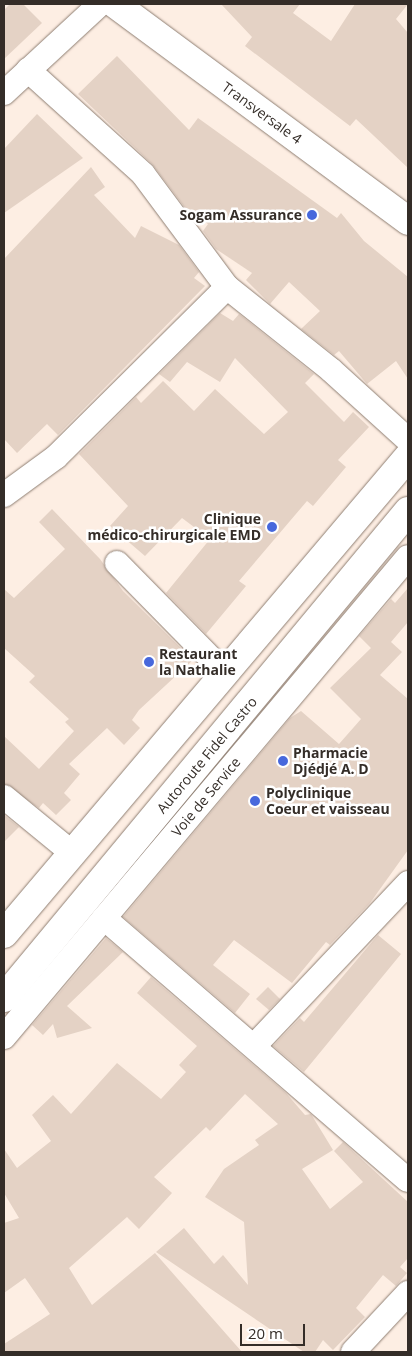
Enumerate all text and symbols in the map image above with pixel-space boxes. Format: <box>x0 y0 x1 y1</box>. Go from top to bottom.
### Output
street label: Transversale 4 <box>219 78 305 148</box>
place label: Sogam Assurance <box>180 207 302 223</box>
marker: Sogam Assurance <box>306 209 318 221</box>
place label: Clinique médico-chirurgicale EMD <box>87 511 261 544</box>
marker: Clinique médico-chirurgicale EMD <box>265 520 279 534</box>
place label: Restaurant la Nathalie <box>159 646 237 679</box>
marker: Restaurant la Nathalie <box>143 656 155 668</box>
street label: Autoroute Fidel Castro <box>153 693 261 817</box>
place label: Pharmacie Djédjé A. D <box>293 745 369 778</box>
street label: Voie de Service <box>168 754 244 840</box>
marker: Pharmacie Djédjé A. D <box>277 755 289 767</box>
place label: Polyclinique Coeur et vaisseau <box>266 785 390 818</box>
marker: Polyclinique Coeur et vaisseau <box>248 794 262 808</box>
scale bar <box>242 1314 307 1346</box>
text: 20 m <box>248 1323 283 1343</box>

